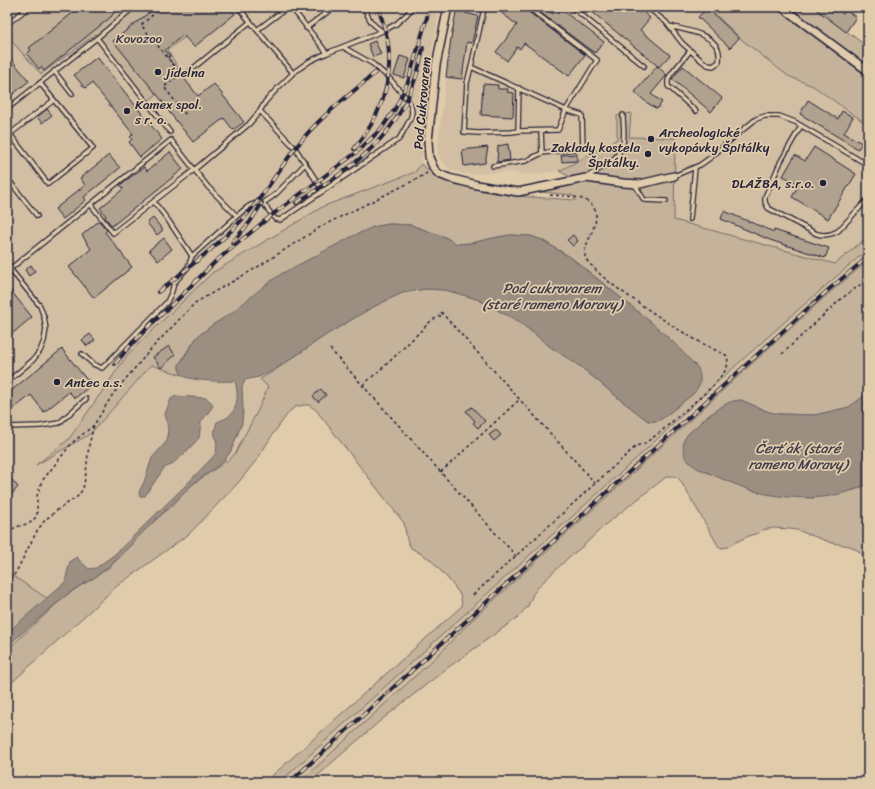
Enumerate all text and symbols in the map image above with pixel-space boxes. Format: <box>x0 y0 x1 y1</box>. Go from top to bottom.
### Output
park label: Kovozoo <box>116 27 163 50</box>
street label: Pod Cukrovarem <box>406 56 438 150</box>
place label: jídelna <box>163 61 205 84</box>
marker: jídelna <box>153 67 163 77</box>
place label: Kamex spol. s r. o. <box>134 93 202 131</box>
marker: Kamex spol. s r. o. <box>122 106 132 116</box>
place label: Archeologické vykopávky Špitálky <box>658 121 770 159</box>
marker: Archeologické vykopávky Špitálky <box>646 134 656 144</box>
place label: Zaklady kostela Špitálky. <box>551 136 640 174</box>
marker: Zaklady kostela Špitálky. <box>643 149 653 159</box>
place label: DLAŽBA, s.r.o. <box>732 172 815 195</box>
marker: DLAŽBA, s.r.o. <box>818 178 828 188</box>
water label: Pod cukrovarem (staré rameno Moravy) <box>482 276 625 317</box>
place label: Antec a.s. <box>64 371 123 394</box>
marker: Antec a.s. <box>52 377 62 387</box>
water label: Čerťák (staré rameno Moravy) <box>749 436 850 477</box>

